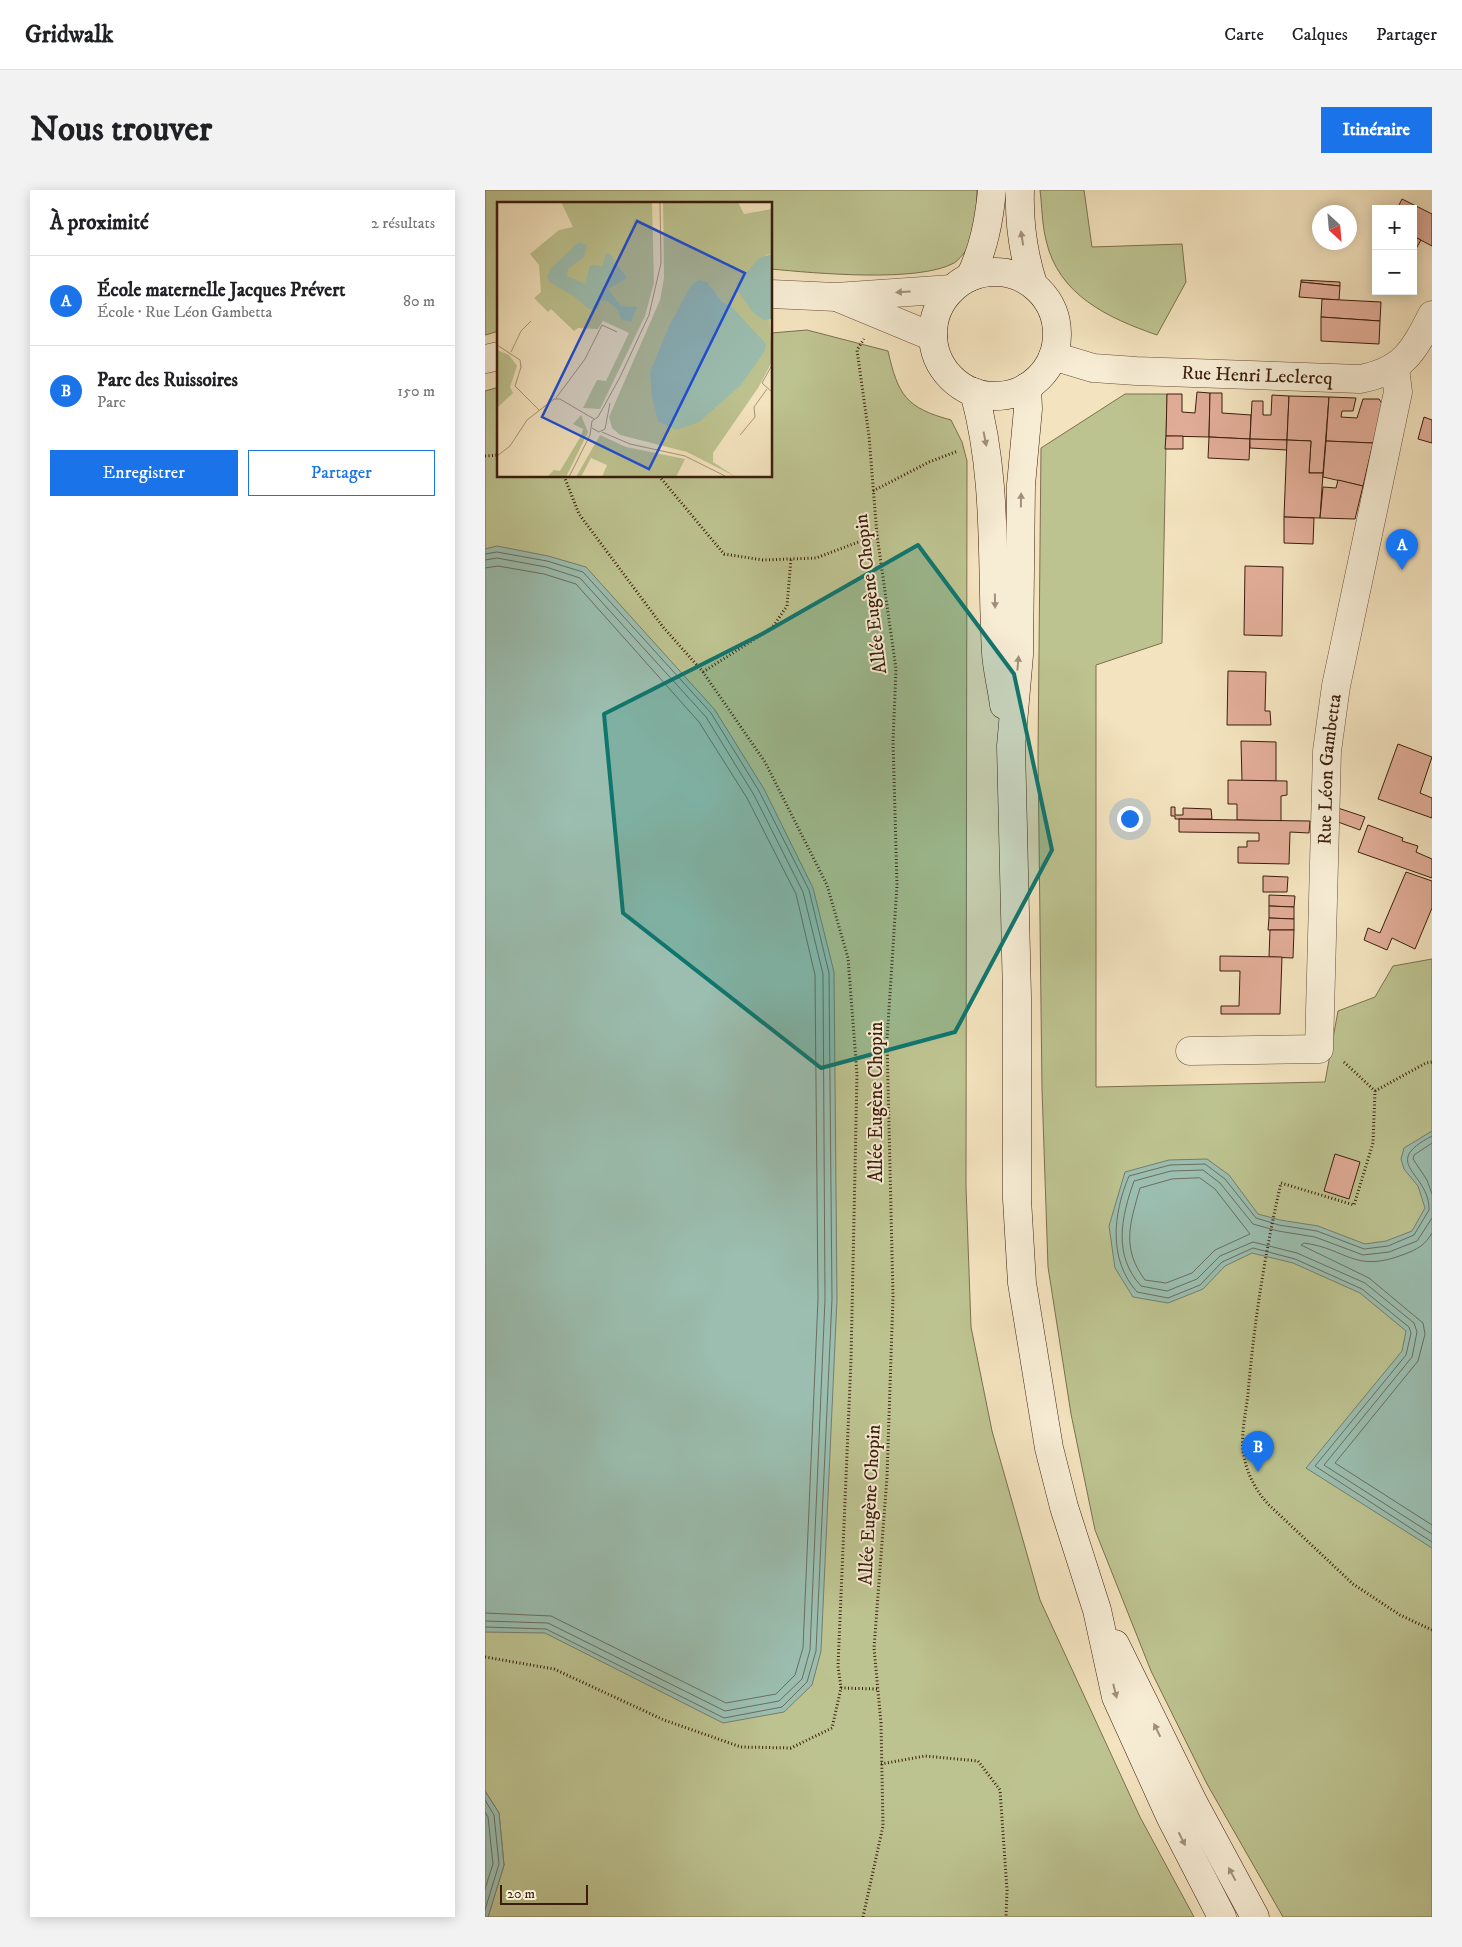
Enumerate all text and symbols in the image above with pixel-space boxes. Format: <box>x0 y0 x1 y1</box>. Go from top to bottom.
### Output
text: Gridwalk <box>25 20 113 50</box>
text: Carte <box>1224 24 1264 46</box>
text: Calques <box>1292 24 1348 46</box>
text: Partager <box>1376 24 1437 46</box>
button: Itinéraire <box>1321 107 1432 153</box>
text: Nous trouver <box>30 108 212 152</box>
inset map <box>497 202 773 478</box>
north arrow <box>1312 205 1357 250</box>
map controls <box>1372 205 1417 295</box>
button: + <box>1372 205 1417 250</box>
text: À proximité <box>50 210 149 236</box>
text: 2 résultats <box>371 213 435 233</box>
one-way arrow <box>1018 229 1026 245</box>
button: − <box>1372 250 1417 295</box>
text: École maternelle Jacques Prévert <box>97 279 345 302</box>
one-way arrow <box>895 288 911 296</box>
text: A <box>61 291 71 311</box>
text: 80 m <box>403 291 435 311</box>
text: École · Rue Léon Gambetta <box>97 302 272 322</box>
street label: Rue Henri Leclercq <box>1181 361 1334 391</box>
text: Parc des Ruissoires <box>97 369 238 392</box>
text: B <box>61 381 71 401</box>
text: 150 m <box>397 381 435 401</box>
text: Parc <box>97 392 126 412</box>
one-way arrow <box>981 432 989 447</box>
button: Enregistrer <box>50 450 238 496</box>
button: Partager <box>248 450 435 496</box>
one-way arrow <box>1017 492 1025 508</box>
street label: Allée Eugène Chopin <box>850 513 892 675</box>
pin: A <box>1386 529 1418 570</box>
one-way arrow <box>991 594 999 610</box>
one-way arrow <box>1014 655 1022 671</box>
street label: Rue Léon Gambetta <box>1313 692 1346 845</box>
your location <box>1117 806 1143 832</box>
street label: Allée Eugène Chopin <box>865 1021 888 1182</box>
street label: Allée Eugène Chopin <box>854 1424 886 1586</box>
pin: B <box>1242 1431 1274 1472</box>
one-way arrow <box>1111 1684 1119 1699</box>
one-way arrow <box>1153 1722 1161 1737</box>
one-way arrow <box>1178 1832 1186 1847</box>
one-way arrow <box>1228 1867 1236 1881</box>
scale bar <box>500 1882 587 1905</box>
text: 20 m <box>507 1885 535 1903</box>

